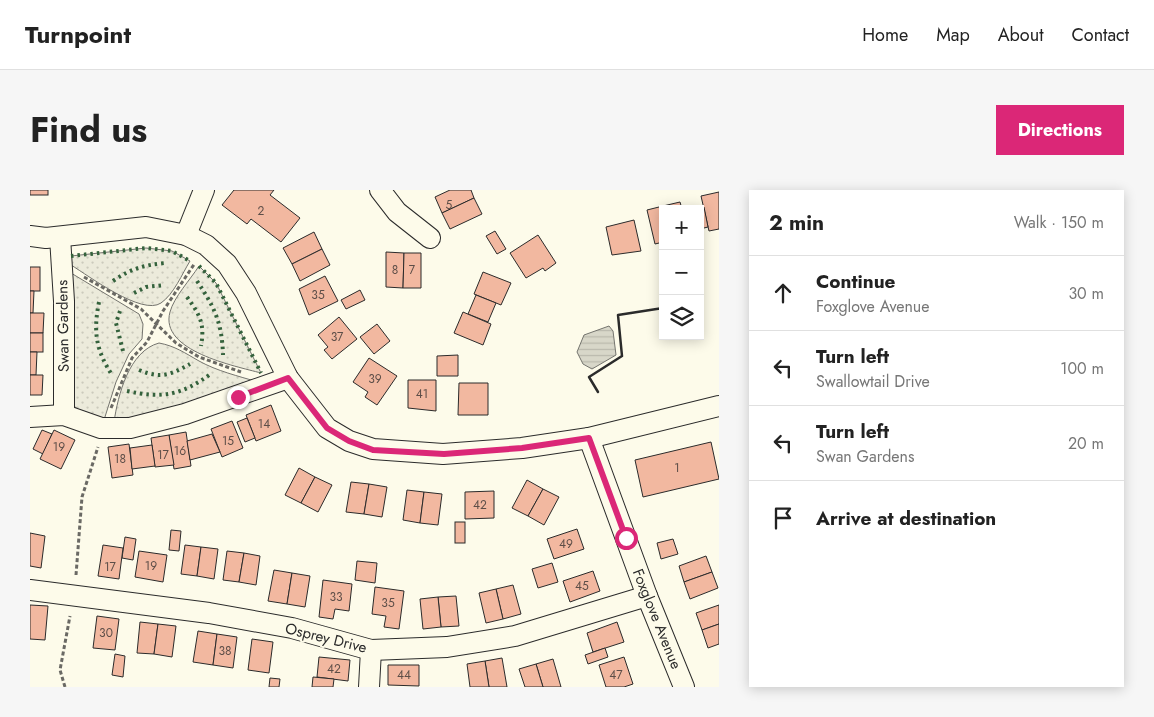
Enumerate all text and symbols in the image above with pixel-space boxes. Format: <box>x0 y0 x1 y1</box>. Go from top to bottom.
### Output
text: Turnpoint <box>25 17 131 52</box>
text: Home <box>862 22 908 48</box>
text: Map <box>936 22 970 48</box>
text: About <box>998 22 1043 48</box>
text: Contact <box>1071 22 1129 48</box>
text: Find us <box>30 105 147 155</box>
button: Directions <box>996 105 1124 155</box>
house number: 5 <box>446 196 453 214</box>
house number: 2 <box>258 202 265 220</box>
map controls <box>659 205 704 340</box>
button: + <box>659 205 704 250</box>
text: 2 min <box>769 208 824 238</box>
text: Walk · 150 m <box>1014 211 1104 234</box>
button: − <box>659 250 704 295</box>
house number: 8 <box>392 261 398 279</box>
house number: 7 <box>409 261 416 279</box>
text: Continue <box>816 268 895 295</box>
icon: ahead <box>769 279 797 307</box>
street label: Swan Gardens <box>51 280 75 372</box>
text: 30 m <box>1068 282 1104 305</box>
house number: 35 <box>311 286 325 304</box>
button: layers <box>659 295 704 340</box>
text: Foxglove Avenue <box>816 295 929 318</box>
house number: 37 <box>331 328 344 346</box>
text: Turn left <box>816 343 889 370</box>
icon: left <box>769 354 797 382</box>
text: 100 m <box>1060 357 1104 380</box>
house number: 39 <box>368 370 382 388</box>
text: Swallowtail Drive <box>816 370 930 393</box>
house number: 41 <box>416 385 428 403</box>
route end <box>227 386 250 409</box>
house number: 14 <box>258 415 270 433</box>
text: Turn left <box>816 418 889 445</box>
icon: left <box>769 429 797 457</box>
house number: 15 <box>222 432 234 450</box>
text: 20 m <box>1068 432 1104 455</box>
house number: 19 <box>53 438 65 456</box>
house number: 16 <box>174 442 186 460</box>
text: Swan Gardens <box>816 445 914 468</box>
house number: 17 <box>157 446 170 464</box>
house number: 18 <box>114 450 126 468</box>
house number: 1 <box>674 459 680 477</box>
house number: 42 <box>473 496 487 514</box>
icon: arrive <box>769 504 797 532</box>
text: Arrive at destination <box>816 505 996 532</box>
route start <box>615 527 638 550</box>
house number: 49 <box>559 535 573 553</box>
house number: 19 <box>145 557 157 575</box>
house number: 17 <box>104 558 117 576</box>
street label: Foxglove Avenue <box>627 566 687 673</box>
house number: 45 <box>575 577 589 595</box>
house number: 33 <box>329 588 343 606</box>
house number: 35 <box>381 594 395 612</box>
street label: Osprey Drive <box>283 617 369 659</box>
house number: 30 <box>99 624 113 642</box>
house number: 38 <box>218 642 232 660</box>
house number: 42 <box>327 660 341 678</box>
house number: 44 <box>397 666 411 684</box>
house number: 47 <box>609 666 623 684</box>

